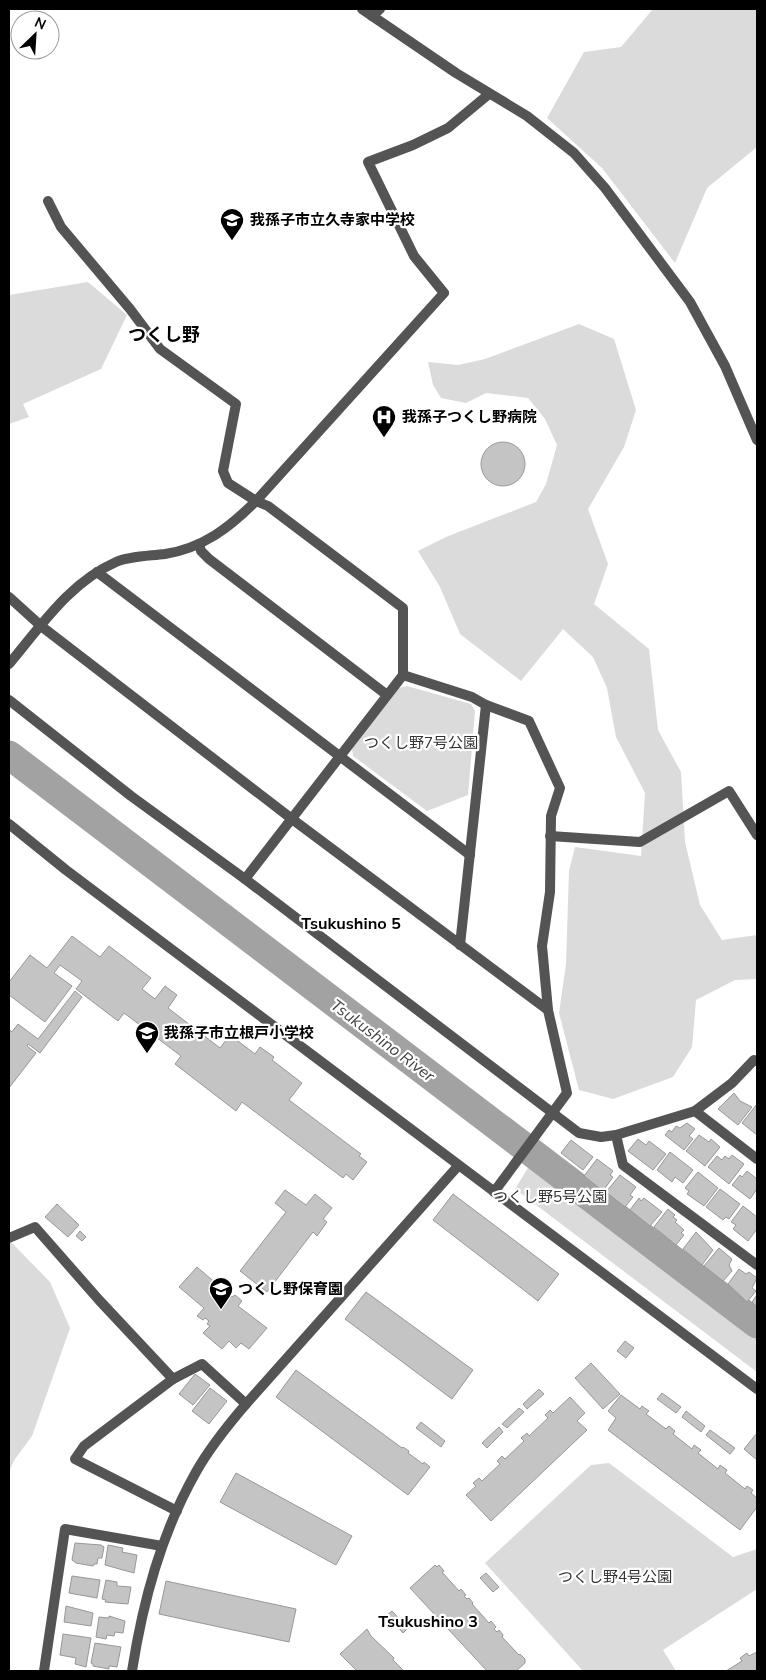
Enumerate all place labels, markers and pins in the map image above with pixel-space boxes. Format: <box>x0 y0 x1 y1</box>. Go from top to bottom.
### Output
school or university icon: 我孫子市立久寺家中学校 <box>219 207 245 241</box>
place label: 我孫子市立久寺家中学校 <box>250 210 415 229</box>
hospital icon: 我孫子つくし野病院 <box>371 404 397 438</box>
place label: 我孫子つくし野病院 <box>402 407 537 426</box>
school or university icon: 我孫子市立根戸小学校 <box>134 1020 160 1054</box>
place label: 我孫子市立根戸小学校 <box>164 1023 314 1042</box>
school or university icon: つくし野保育園 <box>208 1276 234 1310</box>
place label: つくし野保育園 <box>238 1279 343 1298</box>

